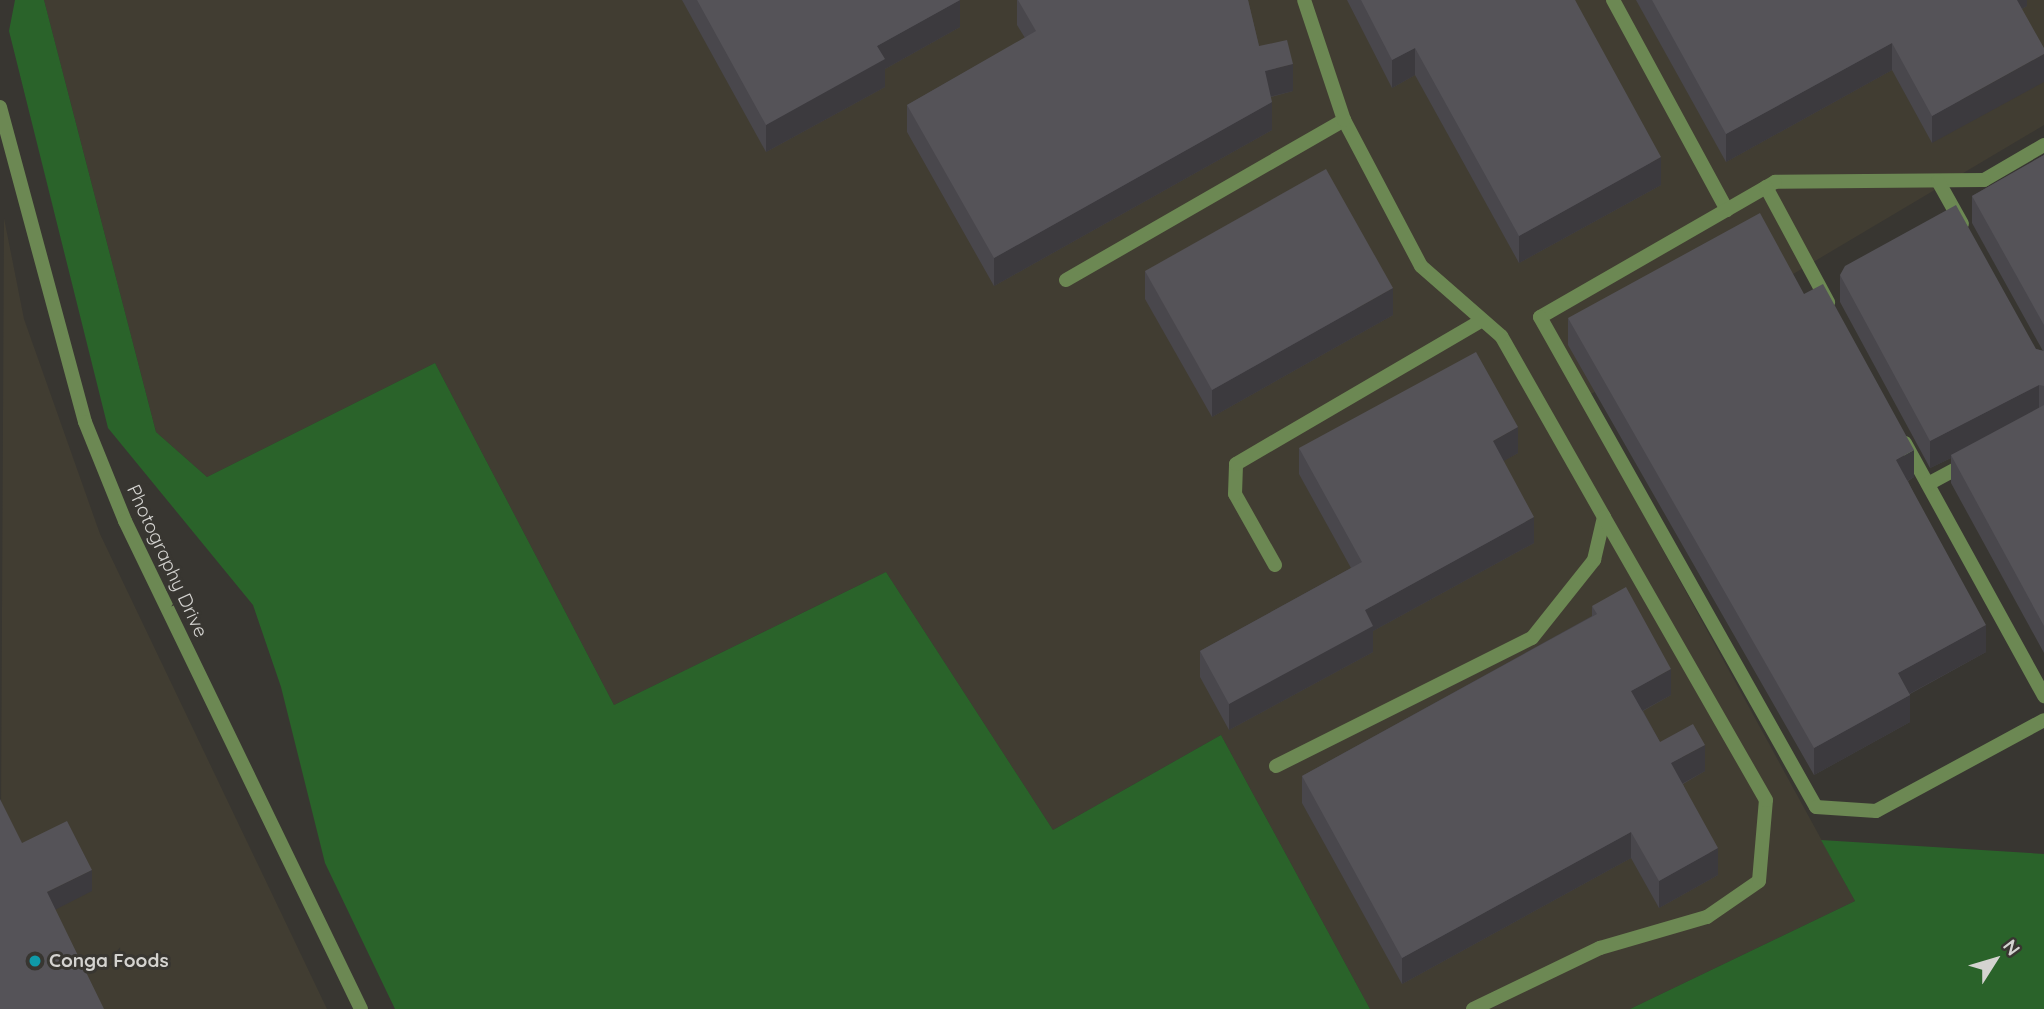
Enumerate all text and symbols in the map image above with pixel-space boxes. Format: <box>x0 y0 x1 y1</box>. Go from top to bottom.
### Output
street label: Photography Drive <box>122 481 212 641</box>
north arrow <box>1960 925 2030 995</box>
text: N <box>1998 935 2026 960</box>
place label: Conga Foods <box>49 950 169 972</box>
marker: Conga Foods <box>27 953 43 969</box>

